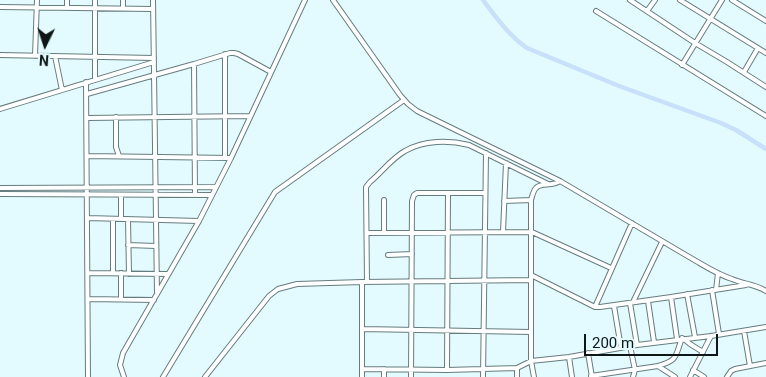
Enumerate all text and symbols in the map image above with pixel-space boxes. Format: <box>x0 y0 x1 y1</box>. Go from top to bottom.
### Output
north arrow <box>20 20 70 70</box>
text: N <box>38 52 49 68</box>
scale bar <box>586 324 720 356</box>
text: 200 m <box>592 334 634 352</box>

